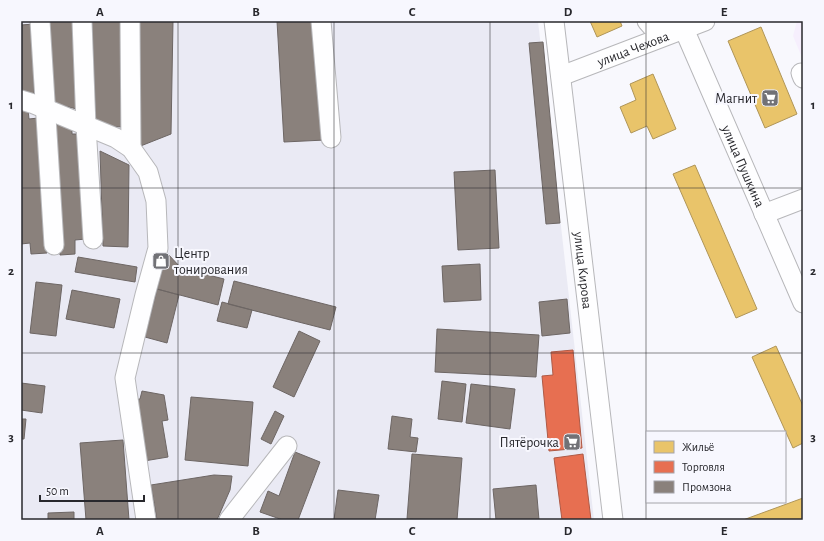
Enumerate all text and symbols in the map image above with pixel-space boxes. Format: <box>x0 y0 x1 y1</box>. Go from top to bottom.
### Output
text: A <box>96 6 104 19</box>
text: B <box>252 6 260 19</box>
text: C <box>409 6 416 19</box>
text: D <box>564 6 573 19</box>
text: E <box>721 6 728 19</box>
street label: улица Чехова <box>595 29 672 70</box>
supermarket icon: Магнит <box>760 88 780 108</box>
place label: Магнит <box>715 92 758 106</box>
text: 1 <box>9 99 13 112</box>
text: 1 <box>811 99 815 112</box>
street label: улица Пушкина <box>718 122 767 210</box>
street label: улица Кирова <box>571 230 594 310</box>
place label: Центр тонирования <box>173 247 248 277</box>
shop icon: Центр тонирования <box>151 251 171 271</box>
text: 2 <box>8 265 14 278</box>
text: 2 <box>810 265 816 278</box>
text: 3 <box>8 431 14 444</box>
legend <box>646 431 786 503</box>
text: 3 <box>810 431 816 444</box>
supermarket icon: Пятёрочка <box>562 432 582 452</box>
place label: Пятёрочка <box>499 436 560 450</box>
text: Жильё <box>682 441 714 453</box>
text: Торговля <box>682 461 725 473</box>
scale bar <box>40 477 144 503</box>
text: Промзона <box>682 481 732 493</box>
text: 50 m <box>46 485 69 497</box>
text: A <box>96 525 104 538</box>
text: B <box>252 525 260 538</box>
text: C <box>409 525 416 538</box>
text: D <box>564 525 573 538</box>
text: E <box>721 525 728 538</box>

